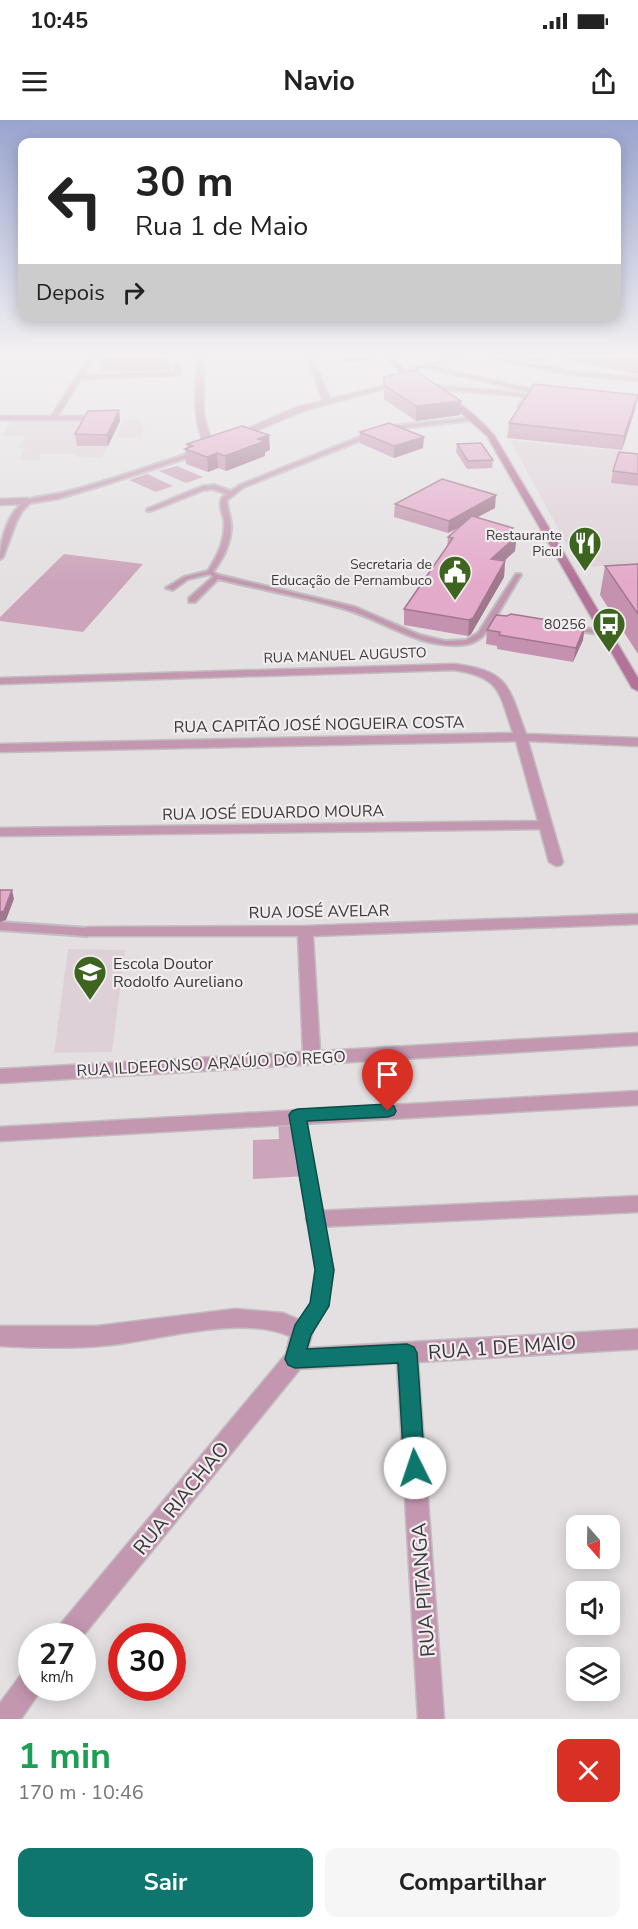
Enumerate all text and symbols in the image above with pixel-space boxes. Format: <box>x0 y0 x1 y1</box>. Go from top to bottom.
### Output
text: 10:45 <box>30 6 88 36</box>
text: Navio <box>283 63 355 100</box>
icon: menu <box>18 65 51 98</box>
icon: share <box>587 65 620 98</box>
text: 30 m <box>135 154 234 211</box>
icon: left <box>36 162 114 240</box>
text: Rua 1 de Maio <box>135 208 308 245</box>
icon: right <box>117 276 150 309</box>
text: Depois <box>36 278 105 308</box>
restaurant icon: Restaurante Picui <box>567 525 603 572</box>
place label: Restaurante Picui <box>486 526 562 561</box>
public building icon: Secretaria de Educação de Pernambuco <box>437 554 473 601</box>
place label: Secretaria de Educação de Pernambuco <box>271 555 432 590</box>
bus stop icon: 80256 <box>591 606 627 653</box>
place label: 80256 <box>544 615 586 634</box>
street label: RUA MANUEL AUGUSTO <box>263 643 427 668</box>
street label: RUA CAPITÃO JOSÉ NOGUEIRA COSTA <box>173 711 465 739</box>
street label: RUA JOSÉ EDUARDO MOURA <box>162 800 385 826</box>
street label: RUA JOSÉ AVELAR <box>249 900 390 924</box>
place label: Escola Doutor Rodolfo Aureliano <box>113 953 243 993</box>
school or university icon: Escola Doutor Rodolfo Aureliano <box>72 954 108 1001</box>
street label: RUA ILDEFONSO ARAÚJO DO REGO <box>76 1046 346 1082</box>
pin <box>362 1049 413 1111</box>
icon: arrive <box>371 1058 404 1091</box>
street label: RUA 1 DE MAIO <box>427 1329 577 1366</box>
street label: RUA RIACHAO <box>127 1436 236 1561</box>
position arrow <box>383 1436 447 1500</box>
north arrow <box>566 1515 620 1569</box>
map controls <box>566 1515 620 1701</box>
street label: RUA PITANGA <box>405 1522 442 1658</box>
button: sound <box>566 1581 620 1635</box>
speed limit sign: 30 <box>108 1623 186 1701</box>
text: 27 <box>39 1634 75 1675</box>
button: layers <box>566 1647 620 1701</box>
text: km/h <box>40 1667 74 1687</box>
text: 1 min <box>18 1732 111 1781</box>
button: close <box>557 1739 620 1802</box>
text: 170 m · 10:46 <box>18 1779 144 1806</box>
button: Sair <box>18 1848 313 1917</box>
button: Compartilhar <box>325 1848 620 1917</box>

